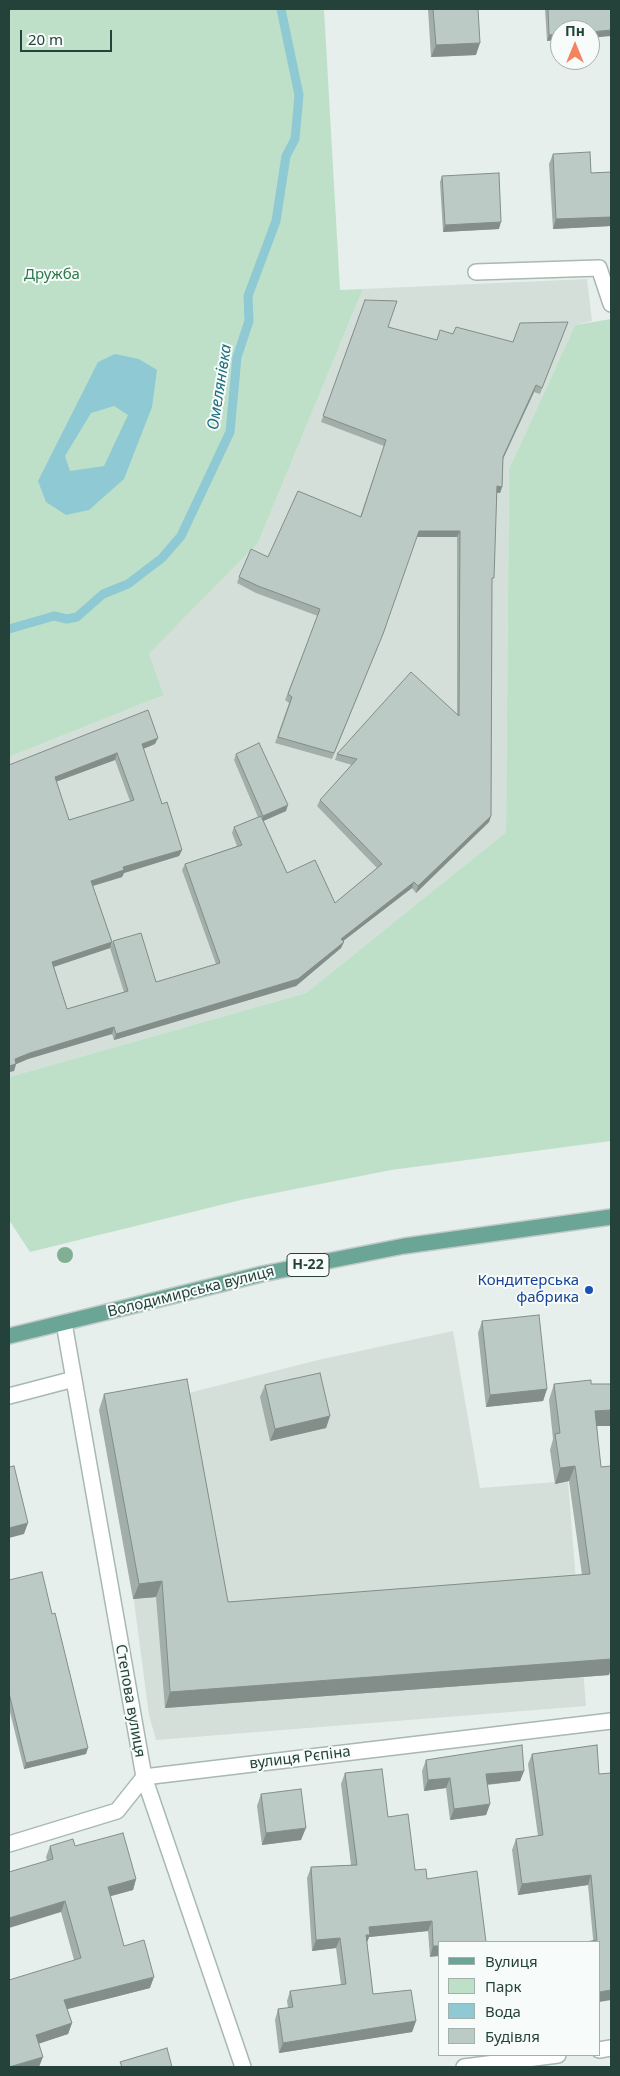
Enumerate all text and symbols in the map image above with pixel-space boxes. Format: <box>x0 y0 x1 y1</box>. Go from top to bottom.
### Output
scale bar <box>22 20 115 52</box>
north arrow <box>550 20 600 70</box>
text: Пн <box>565 21 585 40</box>
text: 20 m <box>28 29 63 49</box>
park label: Дружба <box>24 266 80 284</box>
water label: Омелянівка <box>204 343 236 431</box>
road number: Н-22 <box>287 1254 329 1276</box>
street label: Володимирська вулиця <box>106 1263 276 1321</box>
place label: Кондитерська фабрика <box>478 1272 579 1307</box>
marker: Кондитерська фабрика <box>583 1284 595 1296</box>
street label: Степова вулиця <box>111 1643 149 1759</box>
street label: вулиця Рєпіна <box>248 1743 352 1773</box>
legend <box>438 1941 600 2056</box>
text: Вулиця <box>485 1951 538 1971</box>
text: Парк <box>485 1976 521 1996</box>
text: Вода <box>485 2001 521 2021</box>
text: Будівля <box>485 2026 540 2046</box>

